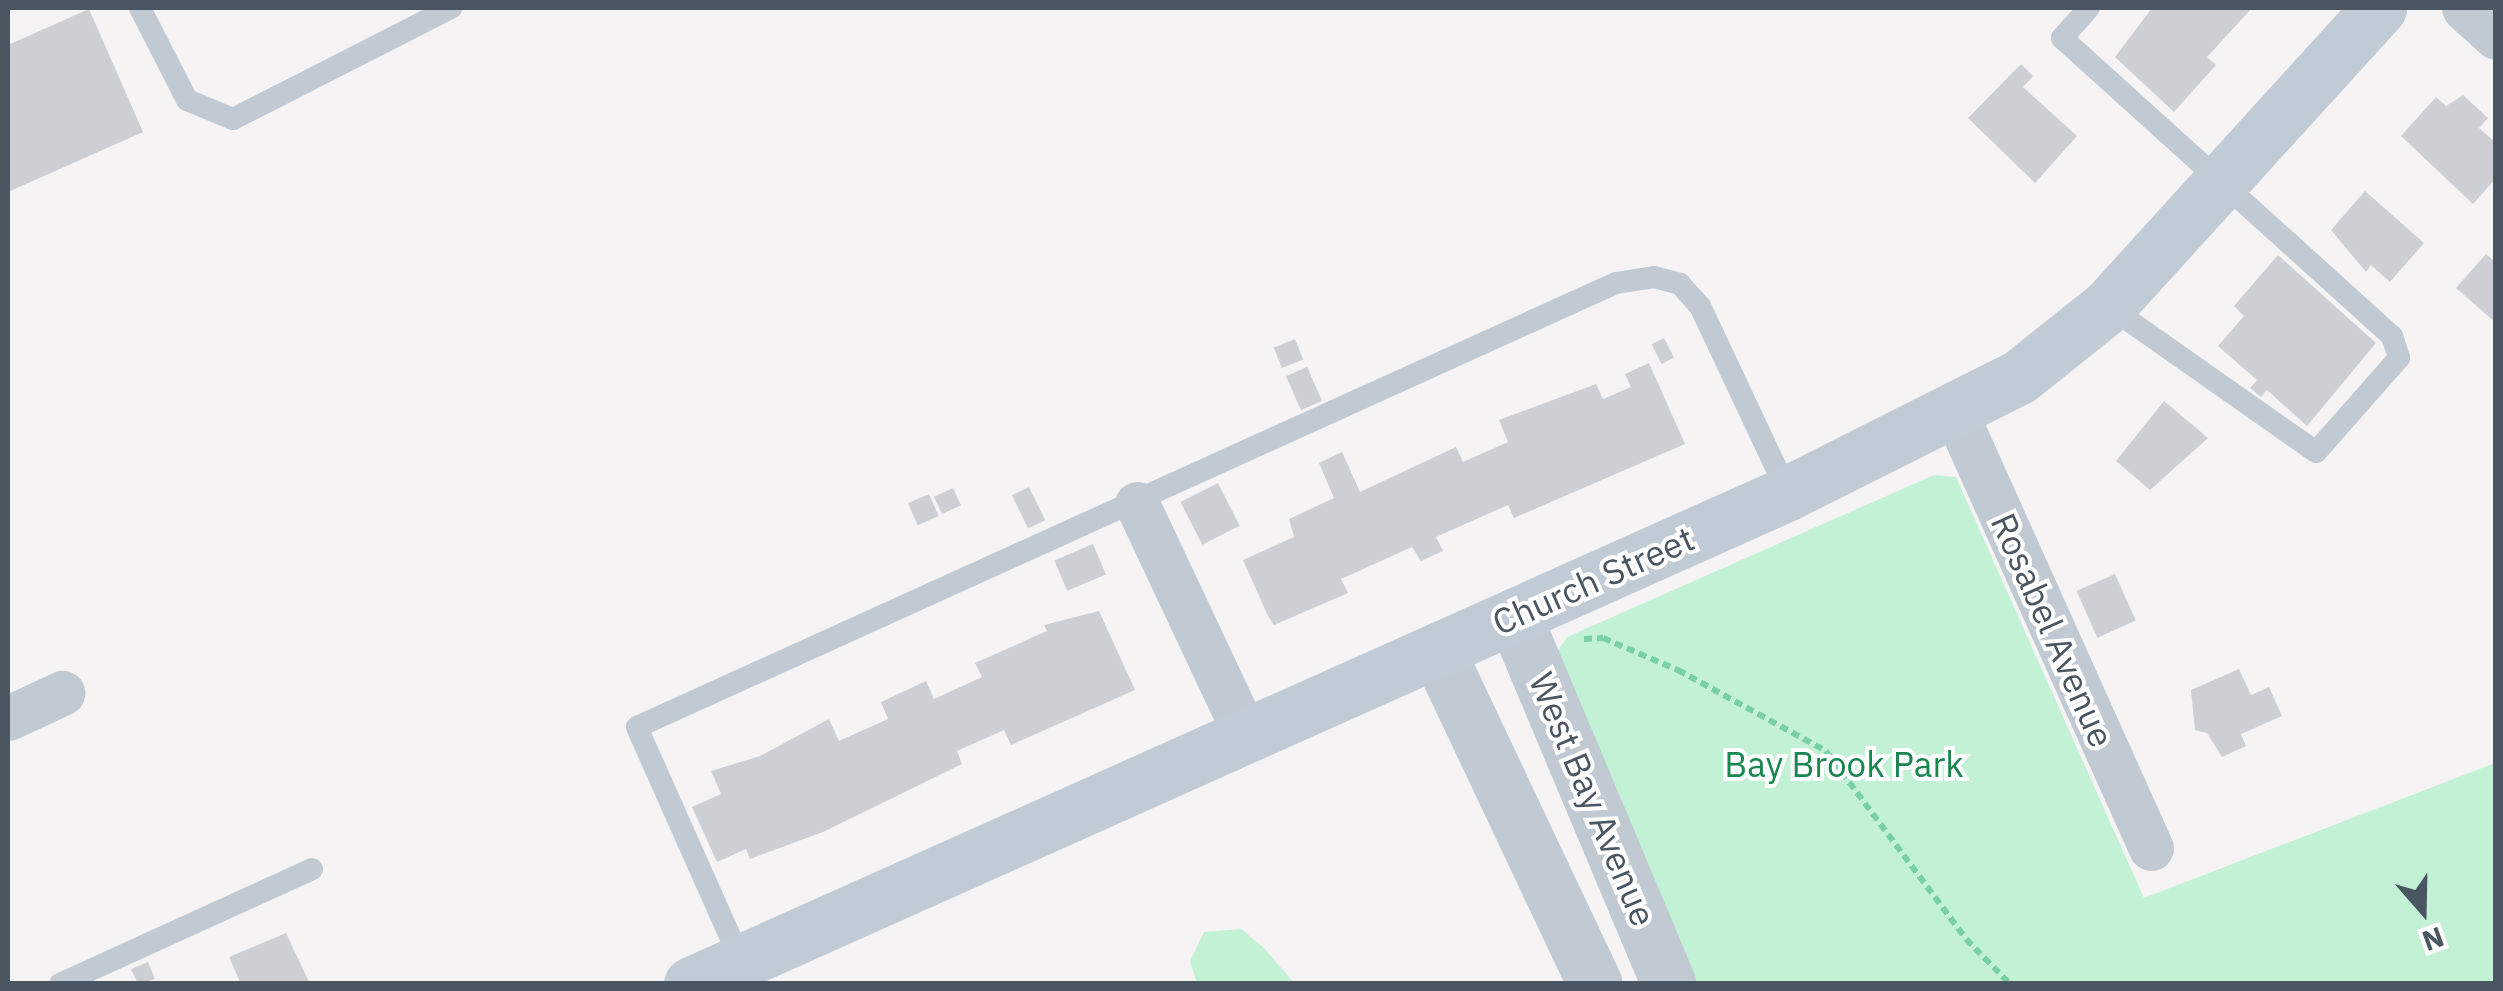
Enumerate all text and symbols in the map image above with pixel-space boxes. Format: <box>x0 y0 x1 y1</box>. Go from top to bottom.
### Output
street label: Rosabel Avenue <box>1983 507 2123 753</box>
street label: Church Street <box>1486 517 1700 643</box>
street label: West Bay Avenue <box>1521 666 1665 932</box>
park label: Bay Brook Park <box>1724 743 1964 785</box>
north arrow <box>2373 861 2473 961</box>
text: N <box>2418 919 2449 961</box>

